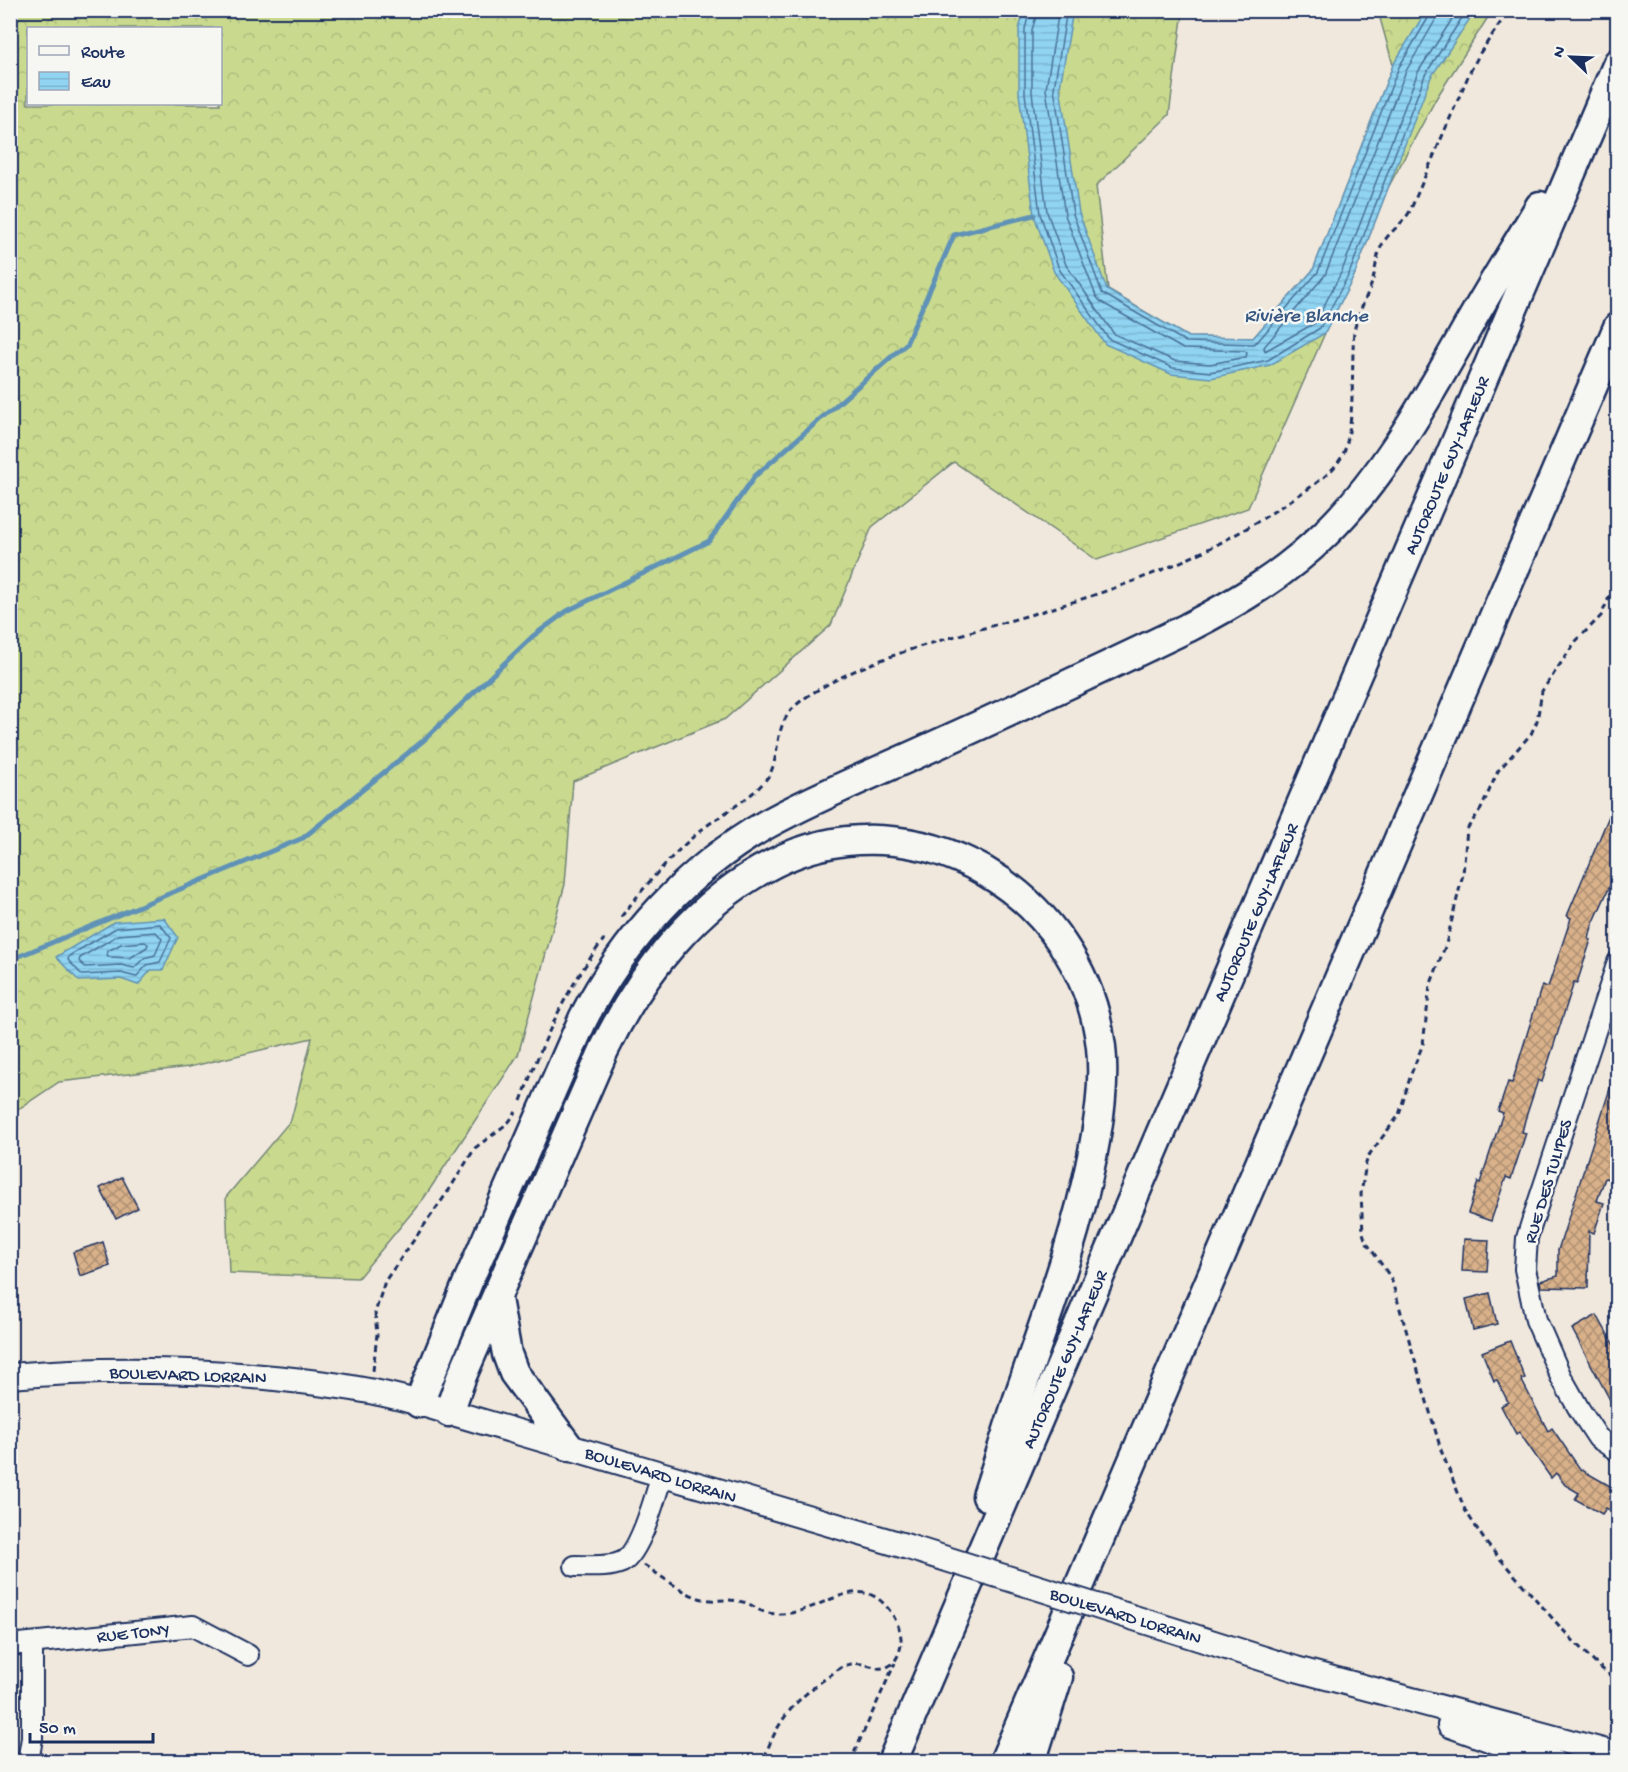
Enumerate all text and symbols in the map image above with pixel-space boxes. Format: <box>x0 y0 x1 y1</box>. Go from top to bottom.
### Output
legend <box>27 27 222 105</box>
north arrow <box>1541 27 1601 87</box>
text: Route <box>81 43 126 64</box>
text: N <box>1550 43 1571 61</box>
text: Eau <box>81 73 111 94</box>
water label: Rivière Blanche <box>1244 306 1368 329</box>
street label: AUTOROUTE GUY-LAFLEUR <box>1401 373 1496 558</box>
street label: AUTOROUTE GUY-LAFLEUR <box>1210 820 1305 1005</box>
street label: RUE DES TULIPES <box>1521 1117 1578 1246</box>
street label: AUTOROUTE GUY-LAFLEUR <box>1019 1267 1114 1452</box>
street label: BOULEVARD LORRAIN <box>108 1363 267 1390</box>
street label: BOULEVARD LORRAIN <box>581 1443 739 1509</box>
street label: BOULEVARD LORRAIN <box>1046 1584 1204 1650</box>
street label: RUE TONY <box>96 1620 171 1649</box>
scale bar <box>30 1706 153 1744</box>
text: 50 m <box>39 1719 76 1740</box>

